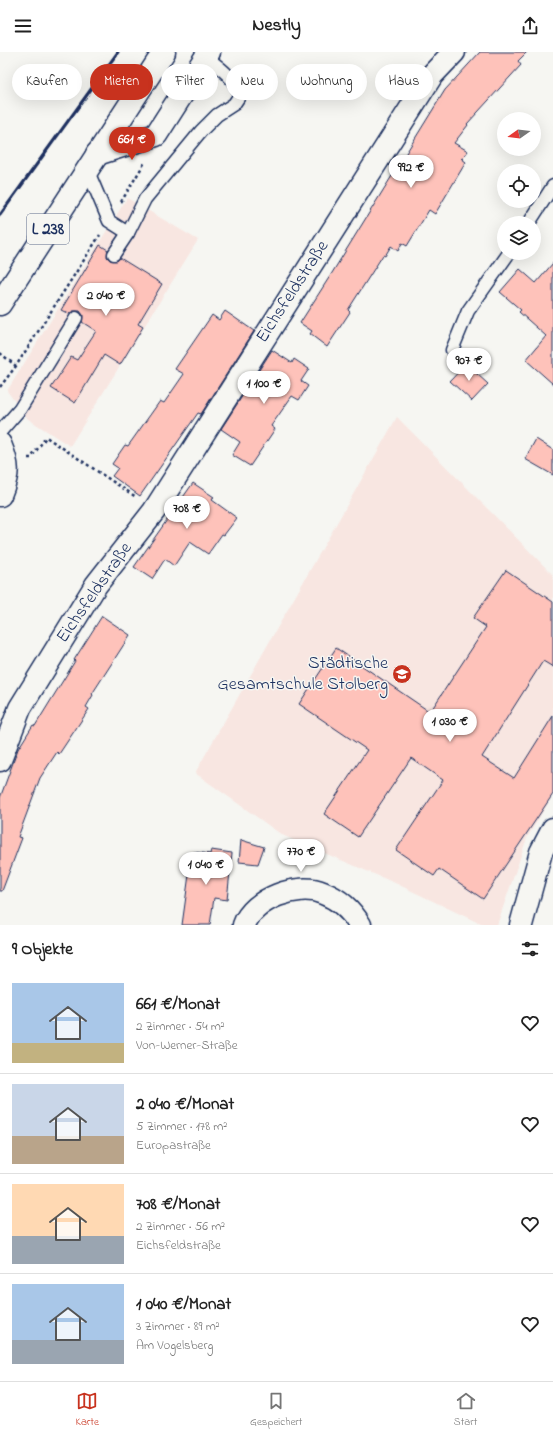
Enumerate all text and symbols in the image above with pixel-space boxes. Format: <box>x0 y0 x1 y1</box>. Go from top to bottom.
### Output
text: Nestly <box>252 13 301 39</box>
icon: menu <box>12 15 34 37</box>
icon: share <box>519 15 541 37</box>
chip: Kaufen <box>12 64 82 100</box>
chip: Mieten <box>90 64 153 100</box>
chip: Filter <box>161 64 218 100</box>
chip: Neu <box>226 64 278 100</box>
chip: Wohnung <box>286 64 367 100</box>
chip: Haus <box>375 64 433 100</box>
north arrow <box>497 112 541 156</box>
map controls <box>497 112 541 260</box>
pin: 661 € <box>104 127 160 161</box>
text: 661 € <box>118 130 146 149</box>
pin: 992 € <box>383 155 439 189</box>
text: 992 € <box>398 158 424 177</box>
button: locate <box>497 164 541 208</box>
road number: L 238 <box>27 214 69 244</box>
button: layers <box>497 216 541 260</box>
street label: Eichsfeldstraße <box>250 235 336 348</box>
pin: 2 040 € <box>69 283 143 317</box>
text: 2 040 € <box>87 286 125 305</box>
pin: 907 € <box>441 348 497 382</box>
text: 907 € <box>455 351 483 370</box>
pin: 1 100 € <box>227 371 301 405</box>
text: 1 100 € <box>246 374 282 393</box>
pin: 708 € <box>159 496 215 530</box>
text: 708 € <box>173 499 201 518</box>
street label: Eichsfeldstraße <box>51 537 140 649</box>
place label: Städtische Gesamtschule Stolberg <box>218 651 389 699</box>
school or university icon: Städtische Gesamtschule Stolberg <box>391 663 413 685</box>
pin: 1 030 € <box>413 709 487 743</box>
text: 1 030 € <box>432 712 468 731</box>
pin: 770 € <box>273 839 329 873</box>
text: 770 € <box>287 842 315 861</box>
pin: 1 040 € <box>169 852 243 886</box>
text: 1 040 € <box>188 855 224 874</box>
text: 9 Objekte <box>12 937 73 962</box>
icon: filters <box>519 938 541 960</box>
text: 661 €/Monat <box>136 992 220 1017</box>
icon: home <box>44 999 92 1047</box>
icon: heart <box>519 1012 541 1034</box>
text: 2 Zimmer · 54 m² <box>136 1017 225 1036</box>
text: Von-Werner-Straße <box>136 1036 238 1055</box>
text: 2 040 €/Monat <box>136 1092 234 1117</box>
icon: home <box>44 1100 92 1148</box>
icon: heart <box>519 1113 541 1135</box>
text: 5 Zimmer · 178 m² <box>136 1117 227 1136</box>
text: Europastraße <box>136 1136 211 1155</box>
text: 708 €/Monat <box>136 1192 221 1217</box>
icon: home <box>44 1200 92 1248</box>
icon: heart <box>519 1213 541 1235</box>
text: 2 Zimmer · 56 m² <box>136 1217 225 1236</box>
text: Eichsfeldstraße <box>136 1236 221 1255</box>
text: 1 040 €/Monat <box>136 1292 231 1317</box>
icon: home <box>44 1300 92 1348</box>
icon: heart <box>519 1313 541 1335</box>
text: 3 Zimmer · 89 m² <box>136 1317 220 1336</box>
text: Am Vogelsberg <box>136 1336 213 1355</box>
tab: Karte <box>76 1390 99 1430</box>
tab: Gespeichert <box>250 1390 302 1430</box>
tab: Start <box>454 1390 477 1430</box>

